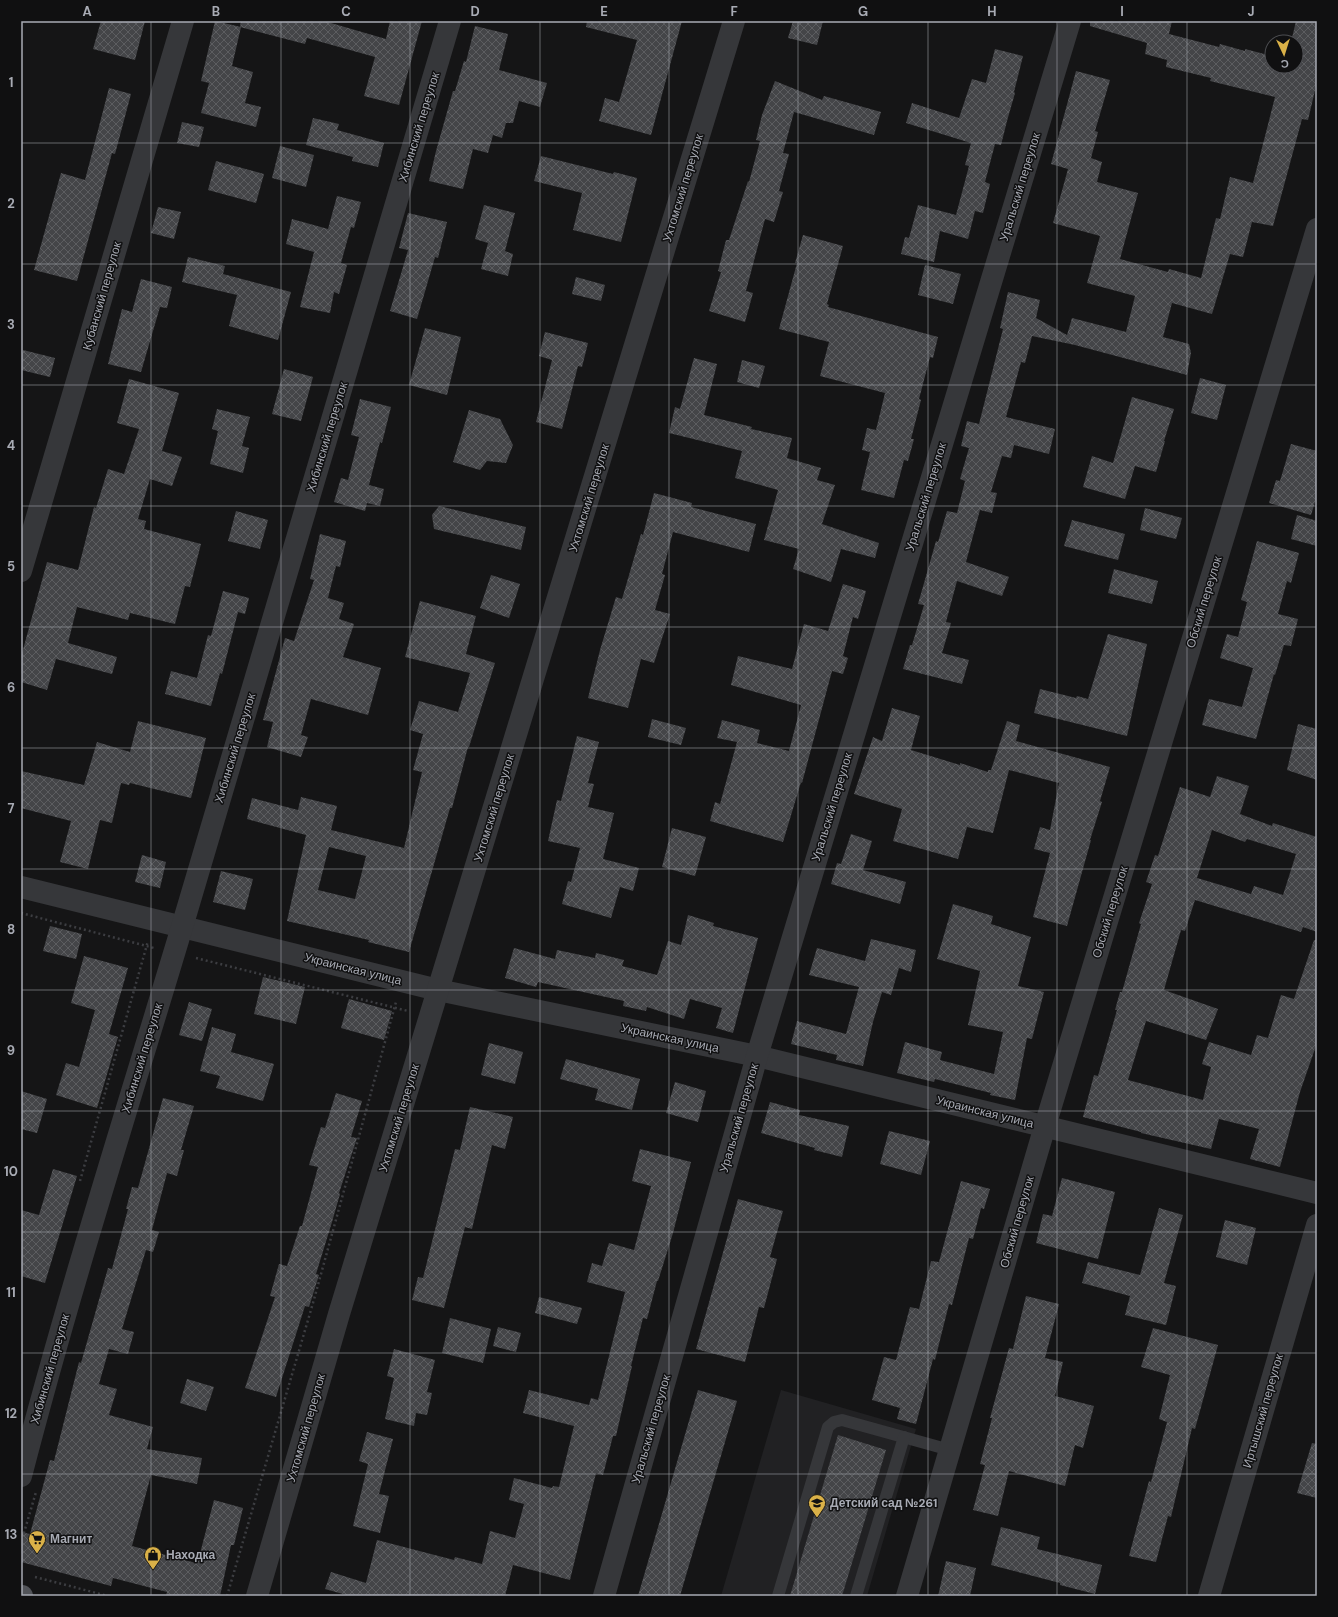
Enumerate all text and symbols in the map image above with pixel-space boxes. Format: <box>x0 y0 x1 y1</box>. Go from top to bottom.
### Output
text: A <box>82 3 92 20</box>
text: B <box>212 3 220 20</box>
text: C <box>341 3 351 20</box>
text: D <box>470 3 480 20</box>
text: E <box>600 3 608 20</box>
text: F <box>730 3 738 20</box>
text: G <box>858 3 868 20</box>
text: H <box>987 3 997 20</box>
text: I <box>1120 3 1124 20</box>
text: J <box>1247 3 1255 20</box>
north arrow <box>1264 34 1304 74</box>
text: С <box>1280 57 1289 71</box>
street label: Хибинский переулок <box>395 69 444 184</box>
text: 1 <box>9 74 13 91</box>
street label: Уральский переулок <box>996 130 1044 243</box>
street label: Ухтомский переулок <box>659 131 707 244</box>
text: 2 <box>7 195 15 212</box>
street label: Кубанский переулок <box>79 239 125 352</box>
text: 3 <box>7 316 15 333</box>
street label: Хибинский переулок <box>303 379 352 494</box>
text: 4 <box>7 437 15 454</box>
street label: Уральский переулок <box>902 440 950 553</box>
street label: Ухтомский переулок <box>565 441 613 554</box>
street label: Обский переулок <box>1182 553 1226 650</box>
text: 5 <box>7 558 15 575</box>
text: 6 <box>7 679 15 696</box>
street label: Хибинский переулок <box>211 690 260 805</box>
street label: Уральский переулок <box>808 750 856 863</box>
street label: Ухтомский переулок <box>470 751 518 864</box>
text: 7 <box>8 800 15 817</box>
street label: Обский переулок <box>1088 863 1132 960</box>
text: 8 <box>7 921 15 938</box>
street label: Украинская улица <box>303 949 404 989</box>
street label: Хибинский переулок <box>118 1000 167 1115</box>
street label: Украинская улица <box>619 1020 721 1056</box>
text: 9 <box>7 1042 15 1059</box>
street label: Ухтомский переулок <box>375 1061 423 1174</box>
street label: Уральский переулок <box>716 1061 762 1174</box>
street label: Украинская улица <box>935 1092 1036 1132</box>
text: 10 <box>4 1163 18 1180</box>
street label: Обский переулок <box>996 1173 1038 1270</box>
text: 11 <box>6 1284 16 1301</box>
street label: Хибинский переулок <box>27 1311 74 1426</box>
street label: Иртышский переулок <box>1239 1351 1287 1470</box>
street label: Ухтомский переулок <box>283 1371 329 1484</box>
street label: Уральский переулок <box>628 1372 674 1485</box>
text: 12 <box>5 1405 17 1422</box>
school or university icon: Детский сад №261 <box>807 1493 827 1518</box>
place label: Детский сад №261 <box>830 1495 937 1511</box>
text: 13 <box>5 1526 17 1543</box>
supermarket icon: Магнит <box>27 1529 47 1554</box>
place label: Магнит <box>50 1531 92 1547</box>
shop icon: Находка <box>143 1545 163 1570</box>
place label: Находка <box>166 1547 216 1563</box>

